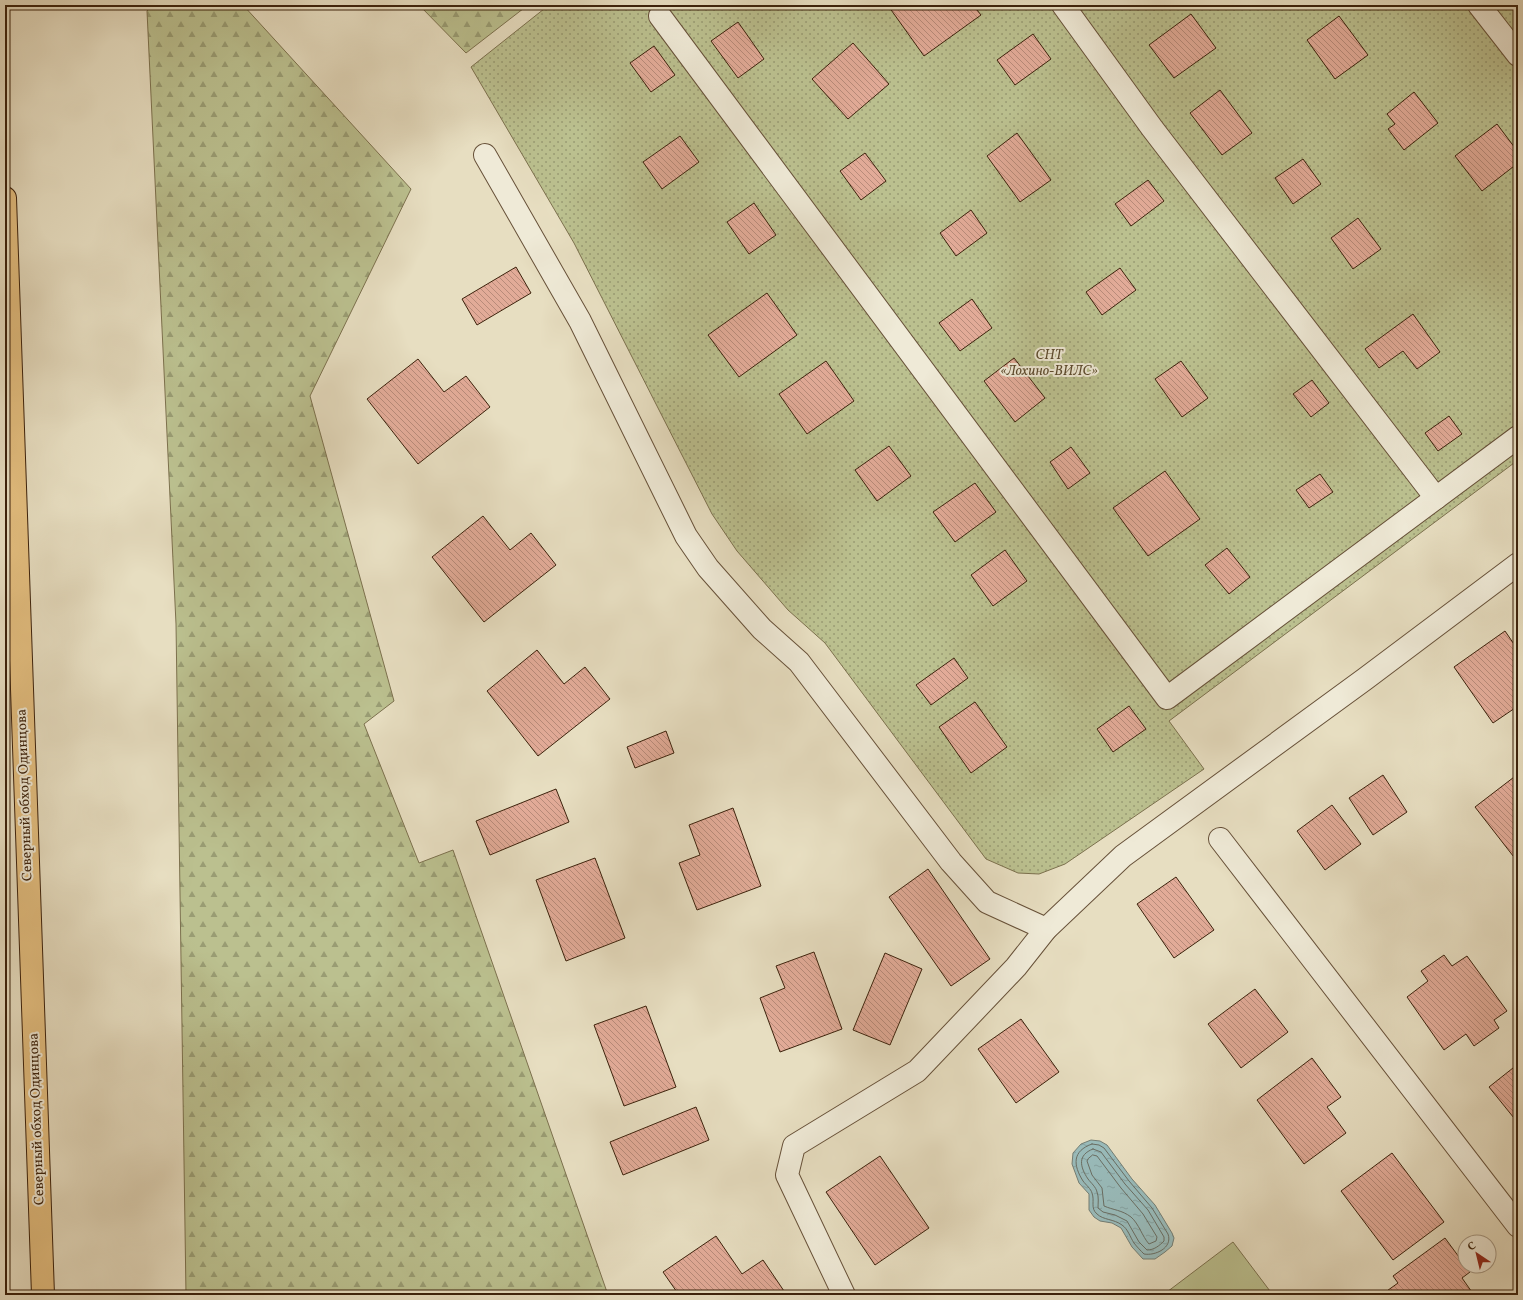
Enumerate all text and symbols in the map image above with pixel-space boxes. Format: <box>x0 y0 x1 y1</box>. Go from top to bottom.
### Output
park label: СНТ «Лохино-ВИЛС» <box>1000 346 1098 381</box>
street label: Северный обход Одинцова <box>12 708 38 881</box>
street label: Северный обход Одинцова <box>24 1032 50 1205</box>
north arrow <box>1457 1234 1497 1274</box>
text: С <box>1465 1239 1479 1255</box>

